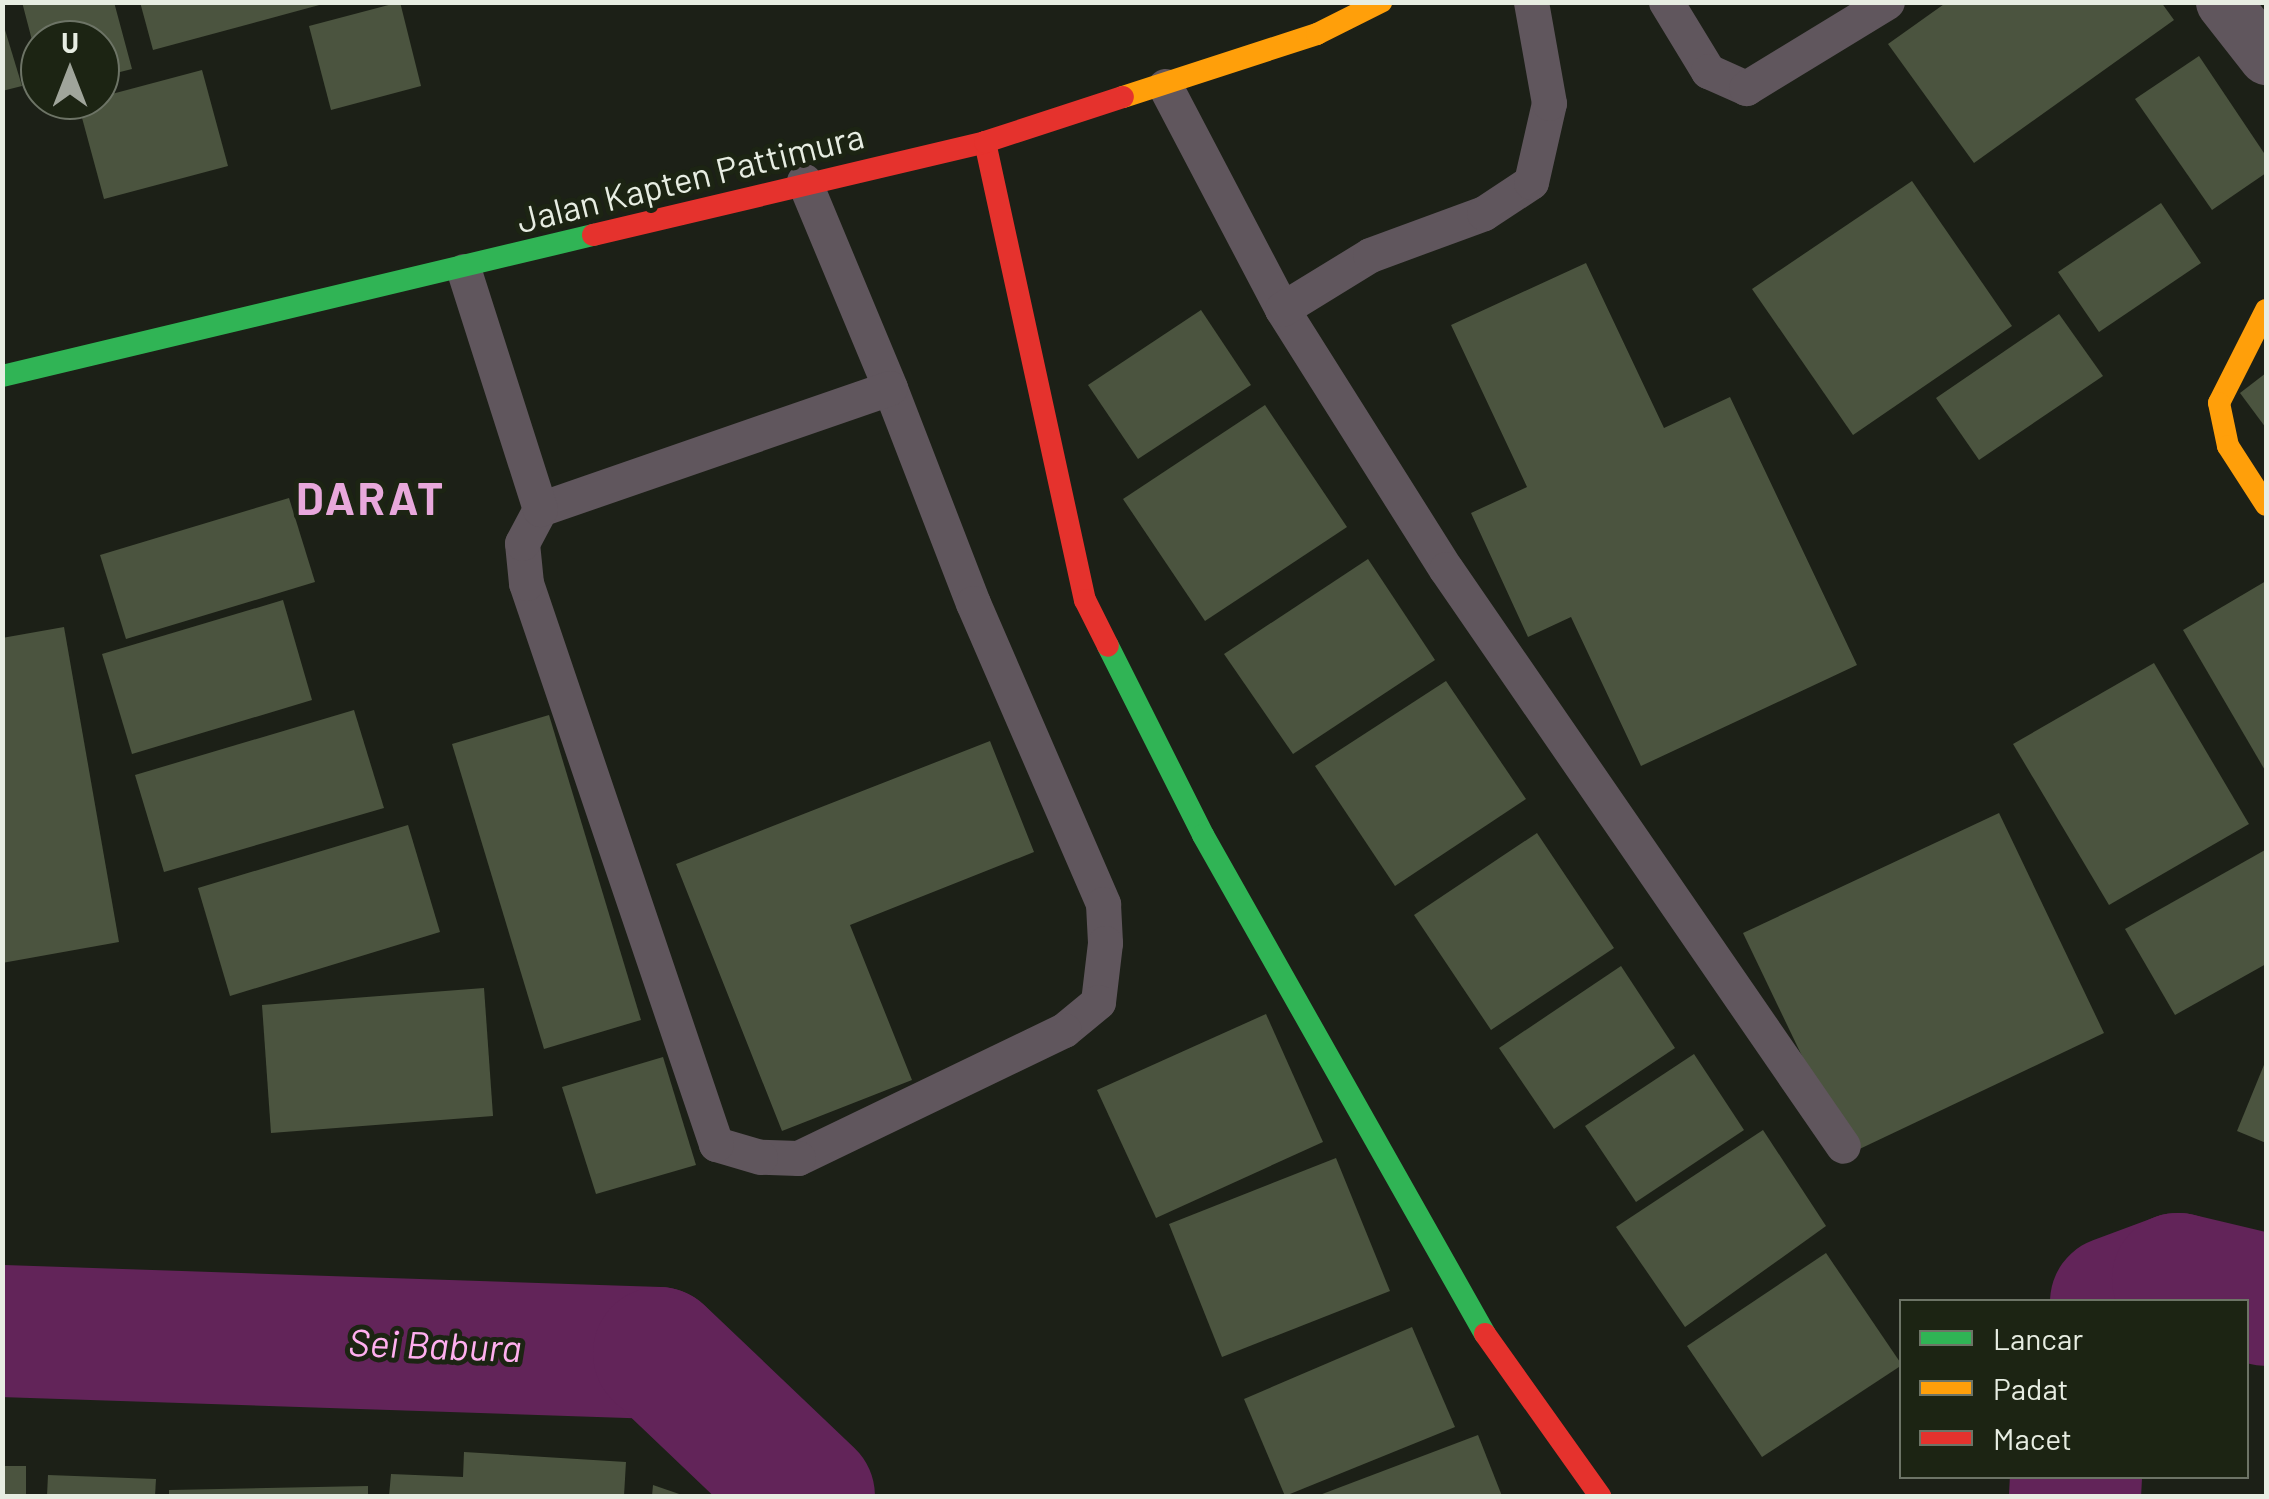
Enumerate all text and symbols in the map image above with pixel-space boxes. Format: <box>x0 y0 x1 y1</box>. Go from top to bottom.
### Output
north arrow <box>20 20 120 120</box>
text: U <box>61 25 79 59</box>
street label: Jalan Kapten Pattimura <box>512 114 868 240</box>
district label: DARAT <box>296 471 446 525</box>
legend <box>1899 1299 2249 1479</box>
water label: Sei Babura <box>348 1319 522 1371</box>
text: Lancar <box>1993 1320 2083 1356</box>
text: Padat <box>1993 1370 2069 1406</box>
text: Macet <box>1993 1420 2072 1456</box>

